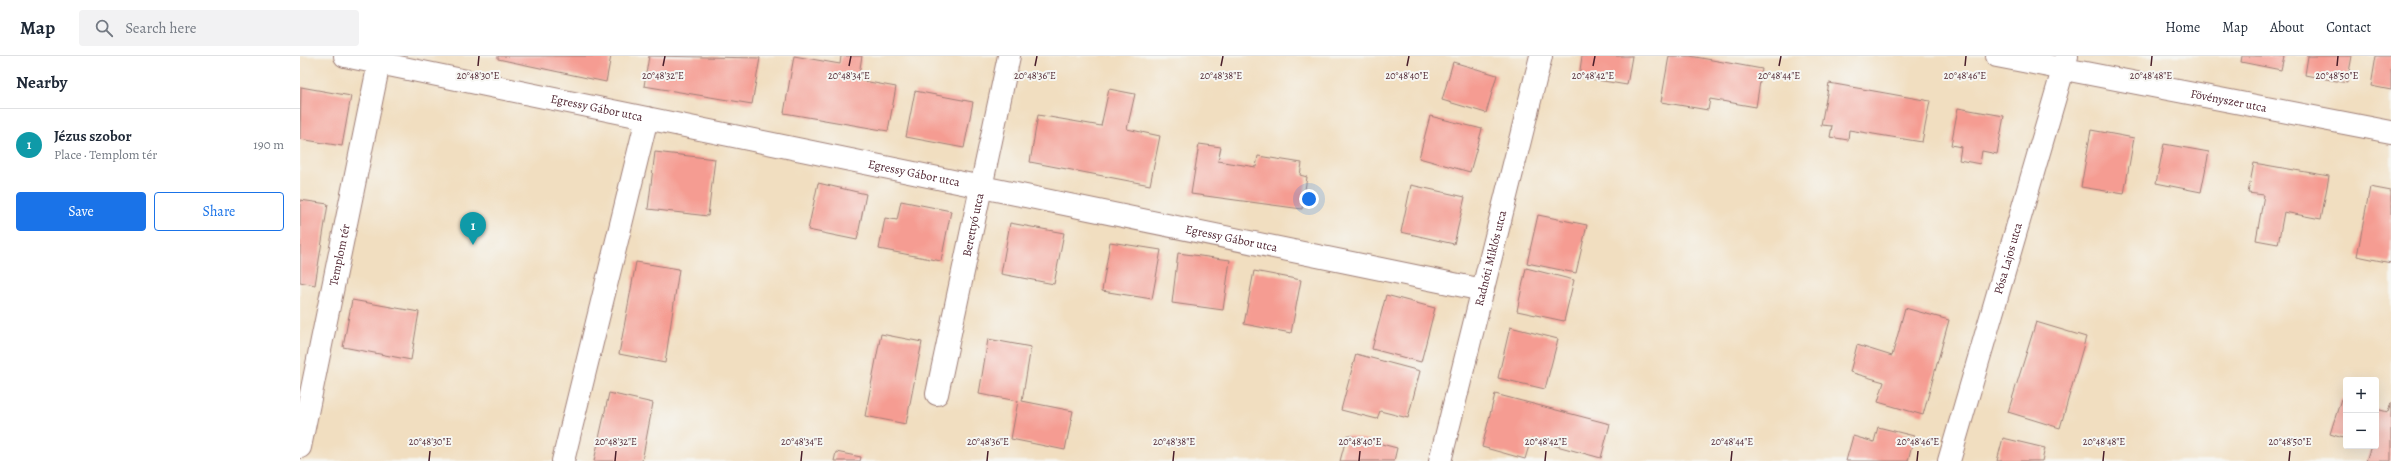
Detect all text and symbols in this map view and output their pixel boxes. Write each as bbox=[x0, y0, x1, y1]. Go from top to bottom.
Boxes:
search box bbox=[79, 10, 359, 46]
text: Map bbox=[20, 15, 55, 41]
icon: search bbox=[93, 17, 115, 39]
text: Search here bbox=[125, 18, 197, 38]
text: Home bbox=[2165, 18, 2200, 37]
text: Map bbox=[2222, 18, 2248, 37]
text: About bbox=[2270, 18, 2304, 37]
text: Contact bbox=[2326, 18, 2371, 37]
text: 20°48'30"E bbox=[457, 69, 499, 82]
text: 20°48'32"E bbox=[642, 69, 684, 82]
text: 20°48'34"E bbox=[828, 69, 870, 82]
text: 20°48'36"E bbox=[1014, 69, 1056, 82]
text: 20°48'38"E bbox=[1200, 69, 1242, 82]
text: 20°48'40"E bbox=[1386, 69, 1429, 82]
text: 20°48'42"E bbox=[1572, 69, 1614, 82]
text: 20°48'44"E bbox=[1758, 69, 1800, 82]
text: 20°48'46"E bbox=[1944, 69, 1986, 82]
text: 20°48'48"E bbox=[2130, 69, 2172, 82]
text: 20°48'50"E bbox=[2316, 69, 2358, 82]
text: Nearby bbox=[16, 71, 67, 94]
street label: Fövényszer utca bbox=[2189, 86, 2269, 116]
street label: Egressy Gábor utca bbox=[549, 91, 645, 125]
text: Jézus szobor bbox=[54, 126, 132, 146]
text: 1 bbox=[27, 136, 31, 153]
text: 190 m bbox=[253, 136, 284, 153]
text: Place · Templom tér bbox=[54, 146, 157, 163]
street label: Egressy Gábor utca bbox=[867, 156, 962, 190]
your location bbox=[1299, 189, 1319, 209]
street label: Berettyó utca bbox=[958, 191, 988, 258]
button: Save bbox=[16, 192, 146, 231]
button: Share bbox=[154, 192, 284, 231]
street label: Radnóti Miklós utca bbox=[1471, 208, 1510, 308]
pin: 1 bbox=[460, 212, 486, 245]
street label: Pósa Lajos utca bbox=[1990, 220, 2026, 296]
street label: Egressy Gábor utca bbox=[1184, 221, 1279, 256]
street label: Templom tér bbox=[325, 222, 354, 287]
map controls bbox=[2343, 377, 2379, 449]
button: + bbox=[2343, 377, 2379, 413]
button: − bbox=[2343, 413, 2379, 449]
text: 20°48'30"E bbox=[409, 435, 451, 448]
text: 20°48'32"E bbox=[595, 435, 637, 448]
text: 20°48'34"E bbox=[781, 435, 823, 448]
text: 20°48'36"E bbox=[967, 435, 1009, 448]
text: 20°48'38"E bbox=[1153, 435, 1195, 448]
text: 20°48'40"E bbox=[1339, 435, 1382, 448]
text: 20°48'42"E bbox=[1525, 435, 1567, 448]
text: 20°48'44"E bbox=[1711, 435, 1753, 448]
text: 20°48'46"E bbox=[1897, 435, 1939, 448]
text: 20°48'48"E bbox=[2083, 435, 2125, 448]
text: 20°48'50"E bbox=[2269, 435, 2311, 448]

